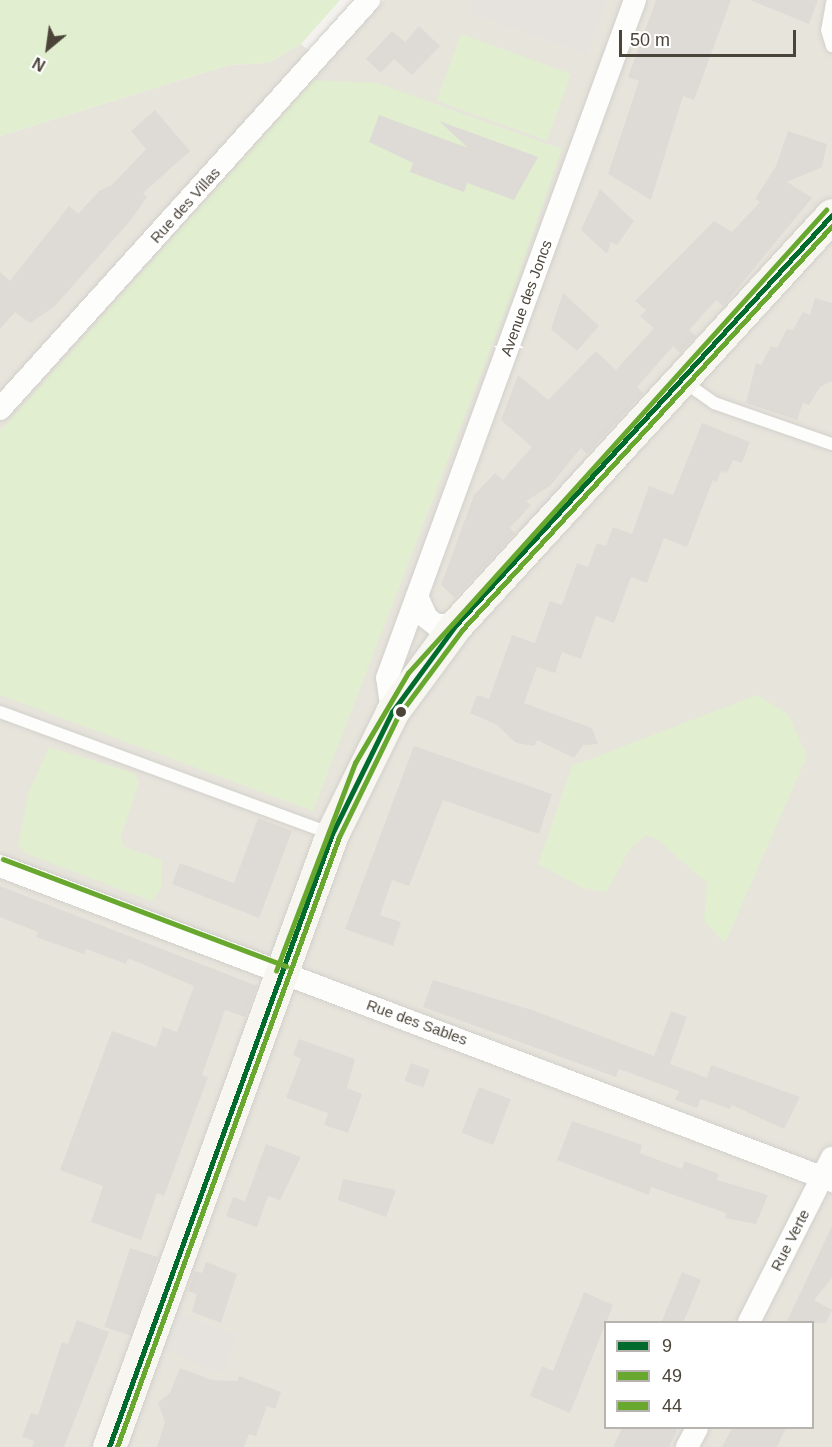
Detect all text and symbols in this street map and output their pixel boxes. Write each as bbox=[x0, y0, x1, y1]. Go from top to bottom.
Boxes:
north arrow bbox=[18, 18, 78, 78]
scale bar bbox=[622, 18, 799, 56]
text: 50 m bbox=[630, 30, 670, 50]
text: N bbox=[30, 54, 48, 74]
street label: Rue des Villas bbox=[146, 163, 224, 247]
street label: Avenue des Joncs bbox=[497, 237, 555, 359]
unlabelled marker bbox=[395, 706, 407, 718]
street label: Rue des Sables bbox=[364, 995, 470, 1049]
street label: Rue Verte bbox=[767, 1206, 813, 1274]
legend bbox=[604, 1321, 814, 1429]
text: 9 bbox=[662, 1336, 672, 1356]
text: 49 bbox=[662, 1366, 682, 1386]
text: 44 bbox=[662, 1396, 682, 1416]

